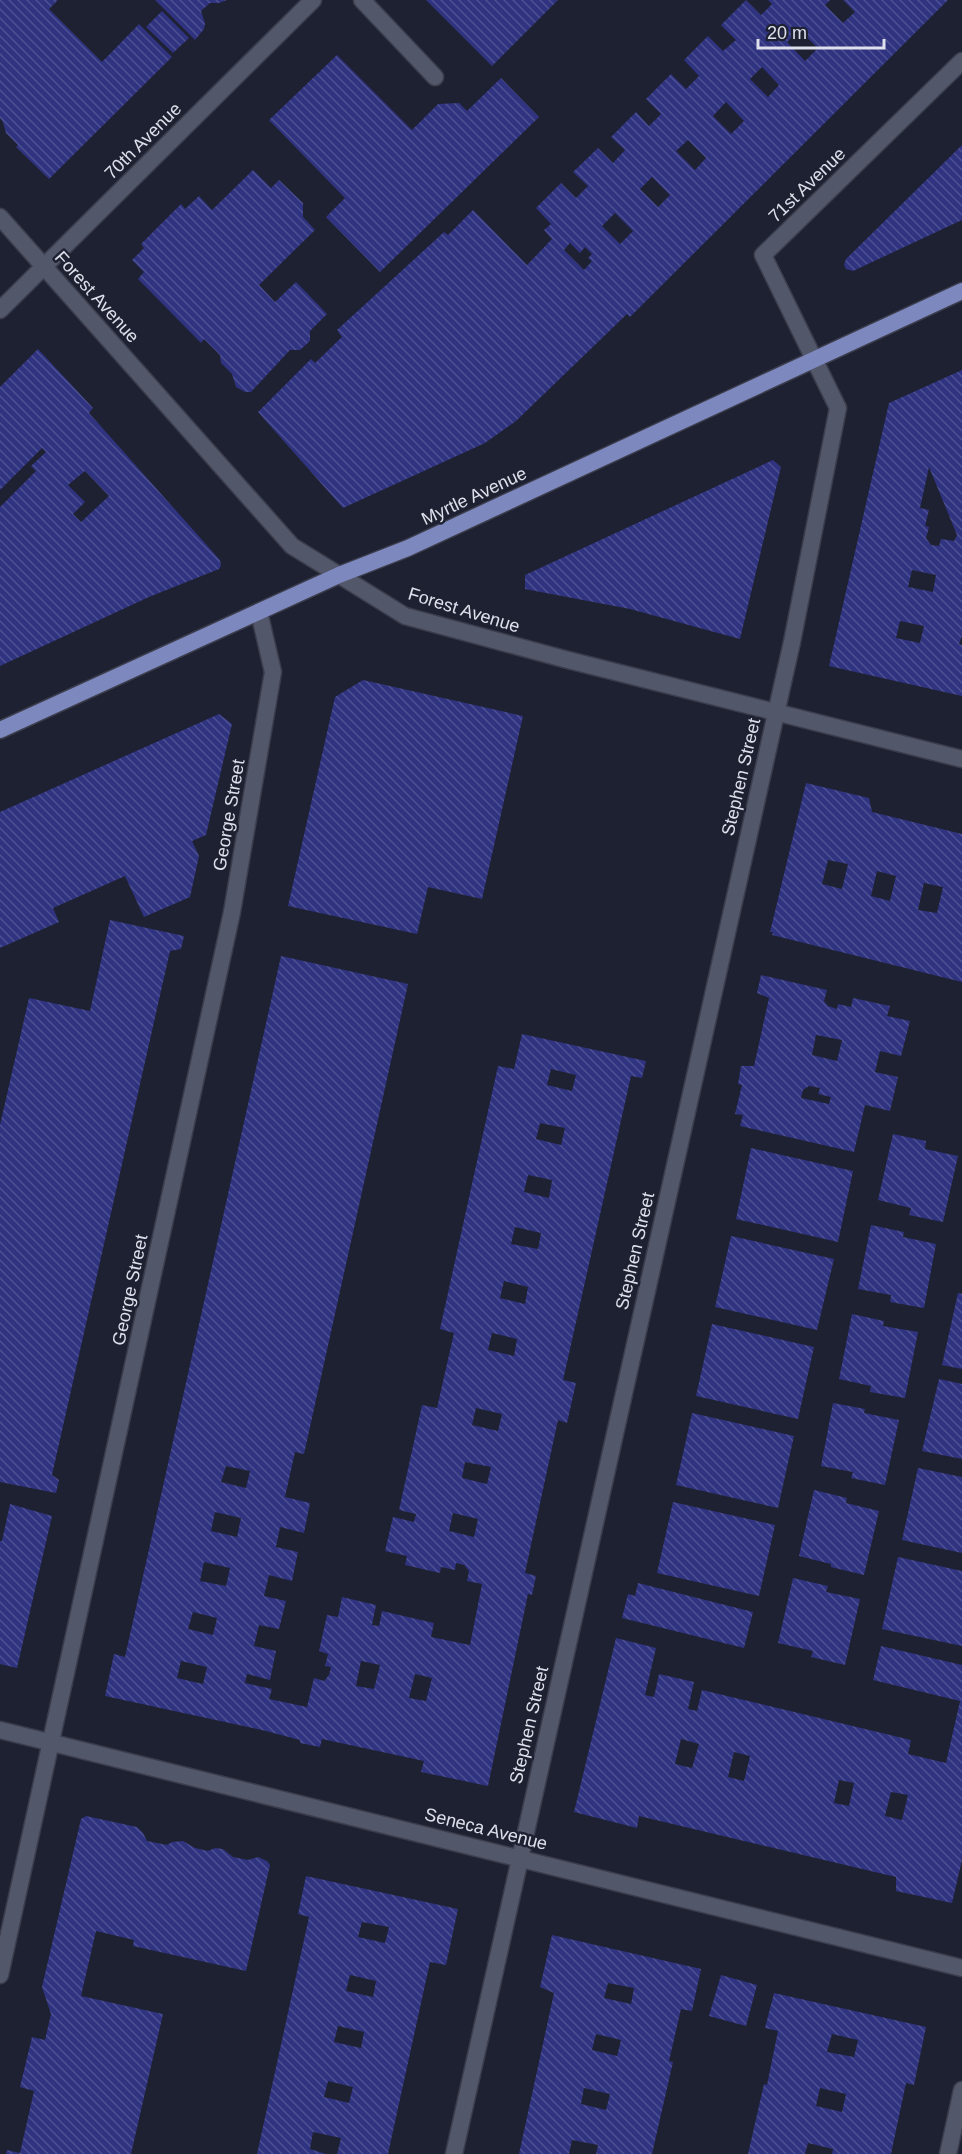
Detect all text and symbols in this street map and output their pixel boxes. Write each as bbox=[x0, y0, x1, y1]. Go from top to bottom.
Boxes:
scale bar bbox=[758, 12, 884, 50]
text: 20 m bbox=[767, 23, 807, 43]
street label: 70th Avenue bbox=[101, 99, 185, 183]
street label: 71st Avenue bbox=[765, 144, 849, 226]
street label: Forest Avenue bbox=[51, 247, 143, 347]
street label: Myrtle Avenue bbox=[418, 463, 530, 529]
street label: Forest Avenue bbox=[406, 584, 522, 636]
street label: Stephen Street bbox=[718, 716, 764, 838]
street label: George Street bbox=[209, 758, 249, 872]
street label: Stephen Street bbox=[612, 1190, 658, 1312]
street label: George Street bbox=[108, 1233, 152, 1347]
street label: Stephen Street bbox=[506, 1664, 552, 1786]
street label: Seneca Avenue bbox=[423, 1804, 549, 1854]

